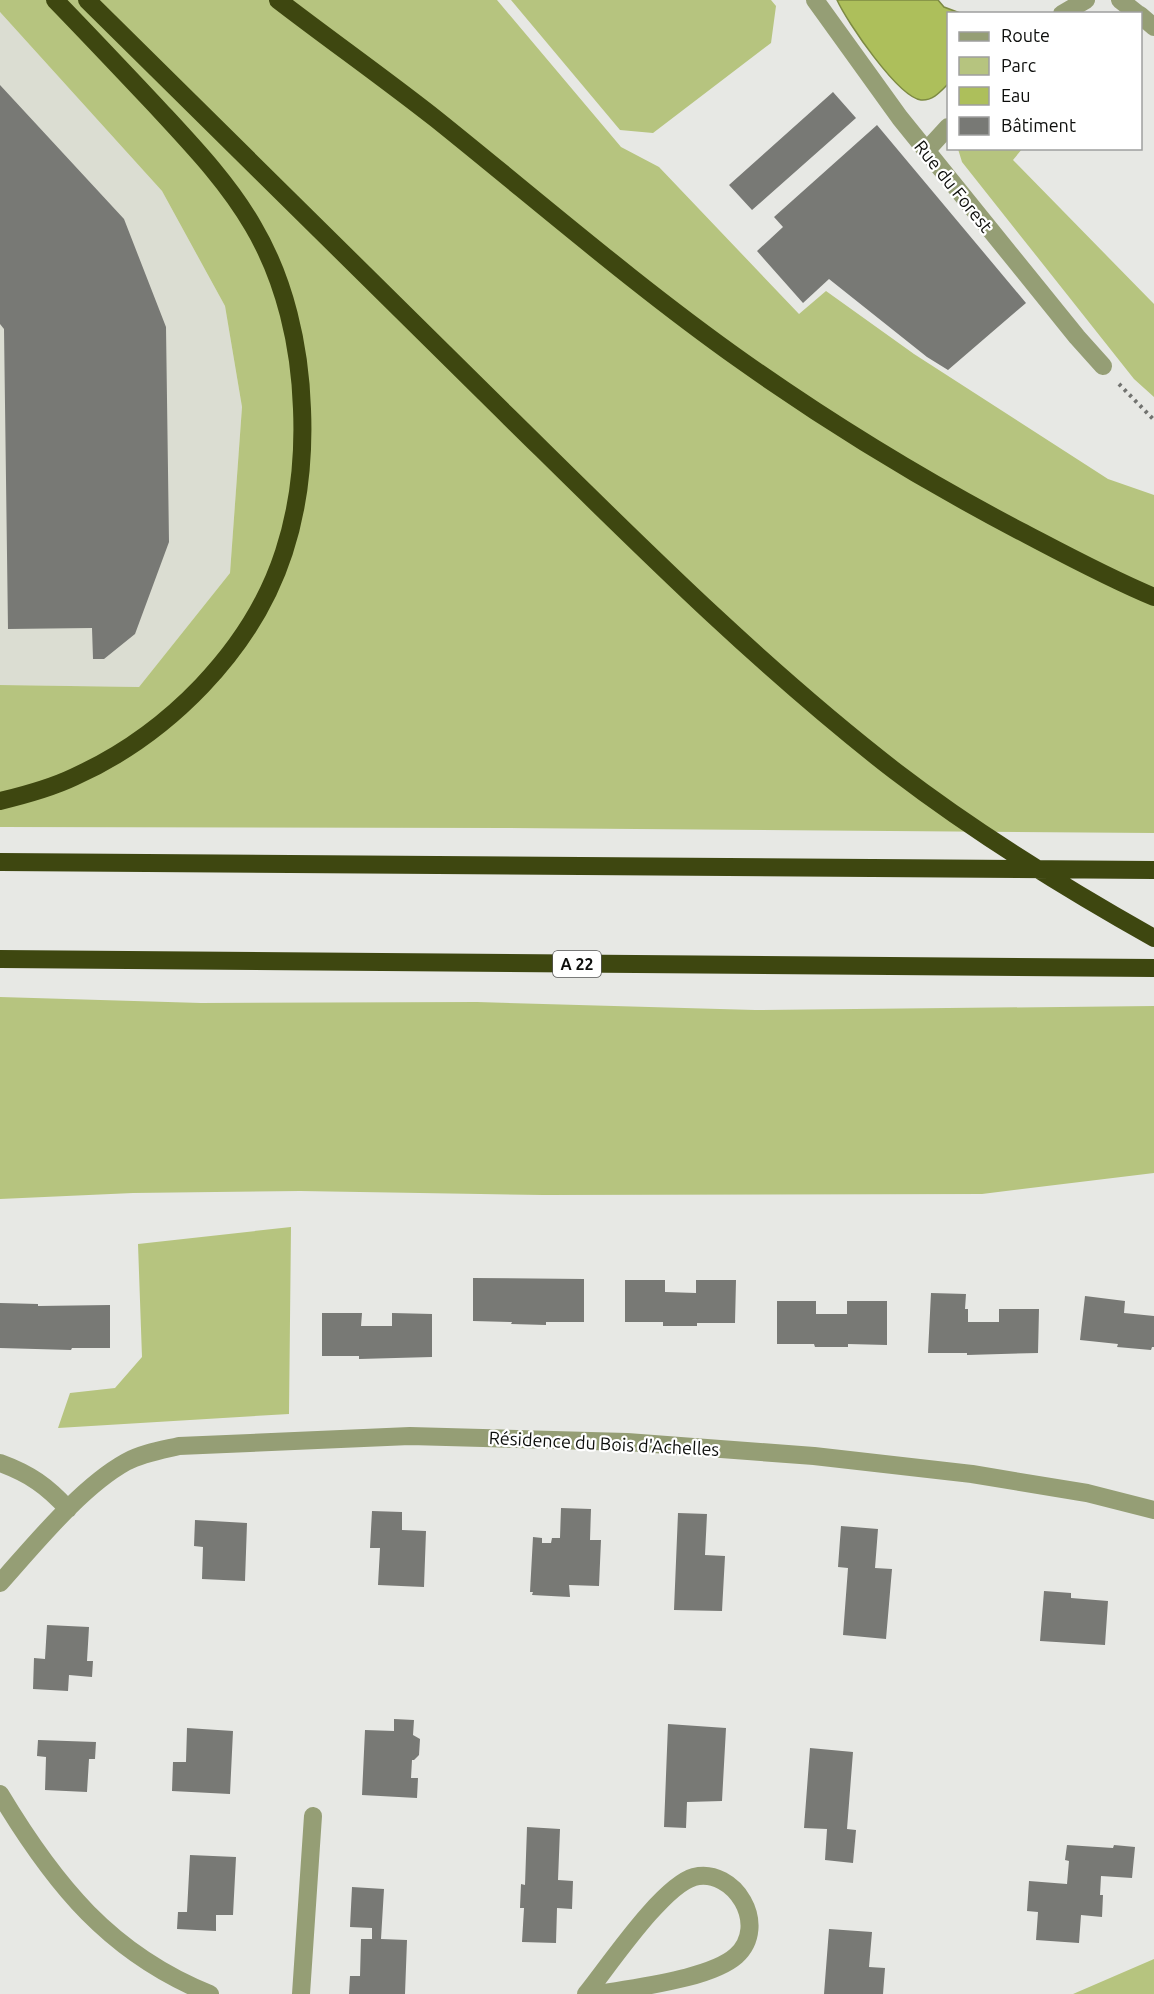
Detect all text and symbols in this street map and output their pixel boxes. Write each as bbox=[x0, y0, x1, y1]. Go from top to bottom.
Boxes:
legend bbox=[947, 12, 1142, 150]
text: Route bbox=[1001, 25, 1050, 45]
text: Parc bbox=[1001, 55, 1036, 75]
text: Eau bbox=[1001, 85, 1031, 105]
text: Bâtiment bbox=[1001, 115, 1076, 135]
street label: Rue du Forest bbox=[911, 136, 997, 236]
road number: A 22 bbox=[553, 951, 601, 977]
street label: Résidence du Bois d'Achelles bbox=[488, 1427, 720, 1459]

